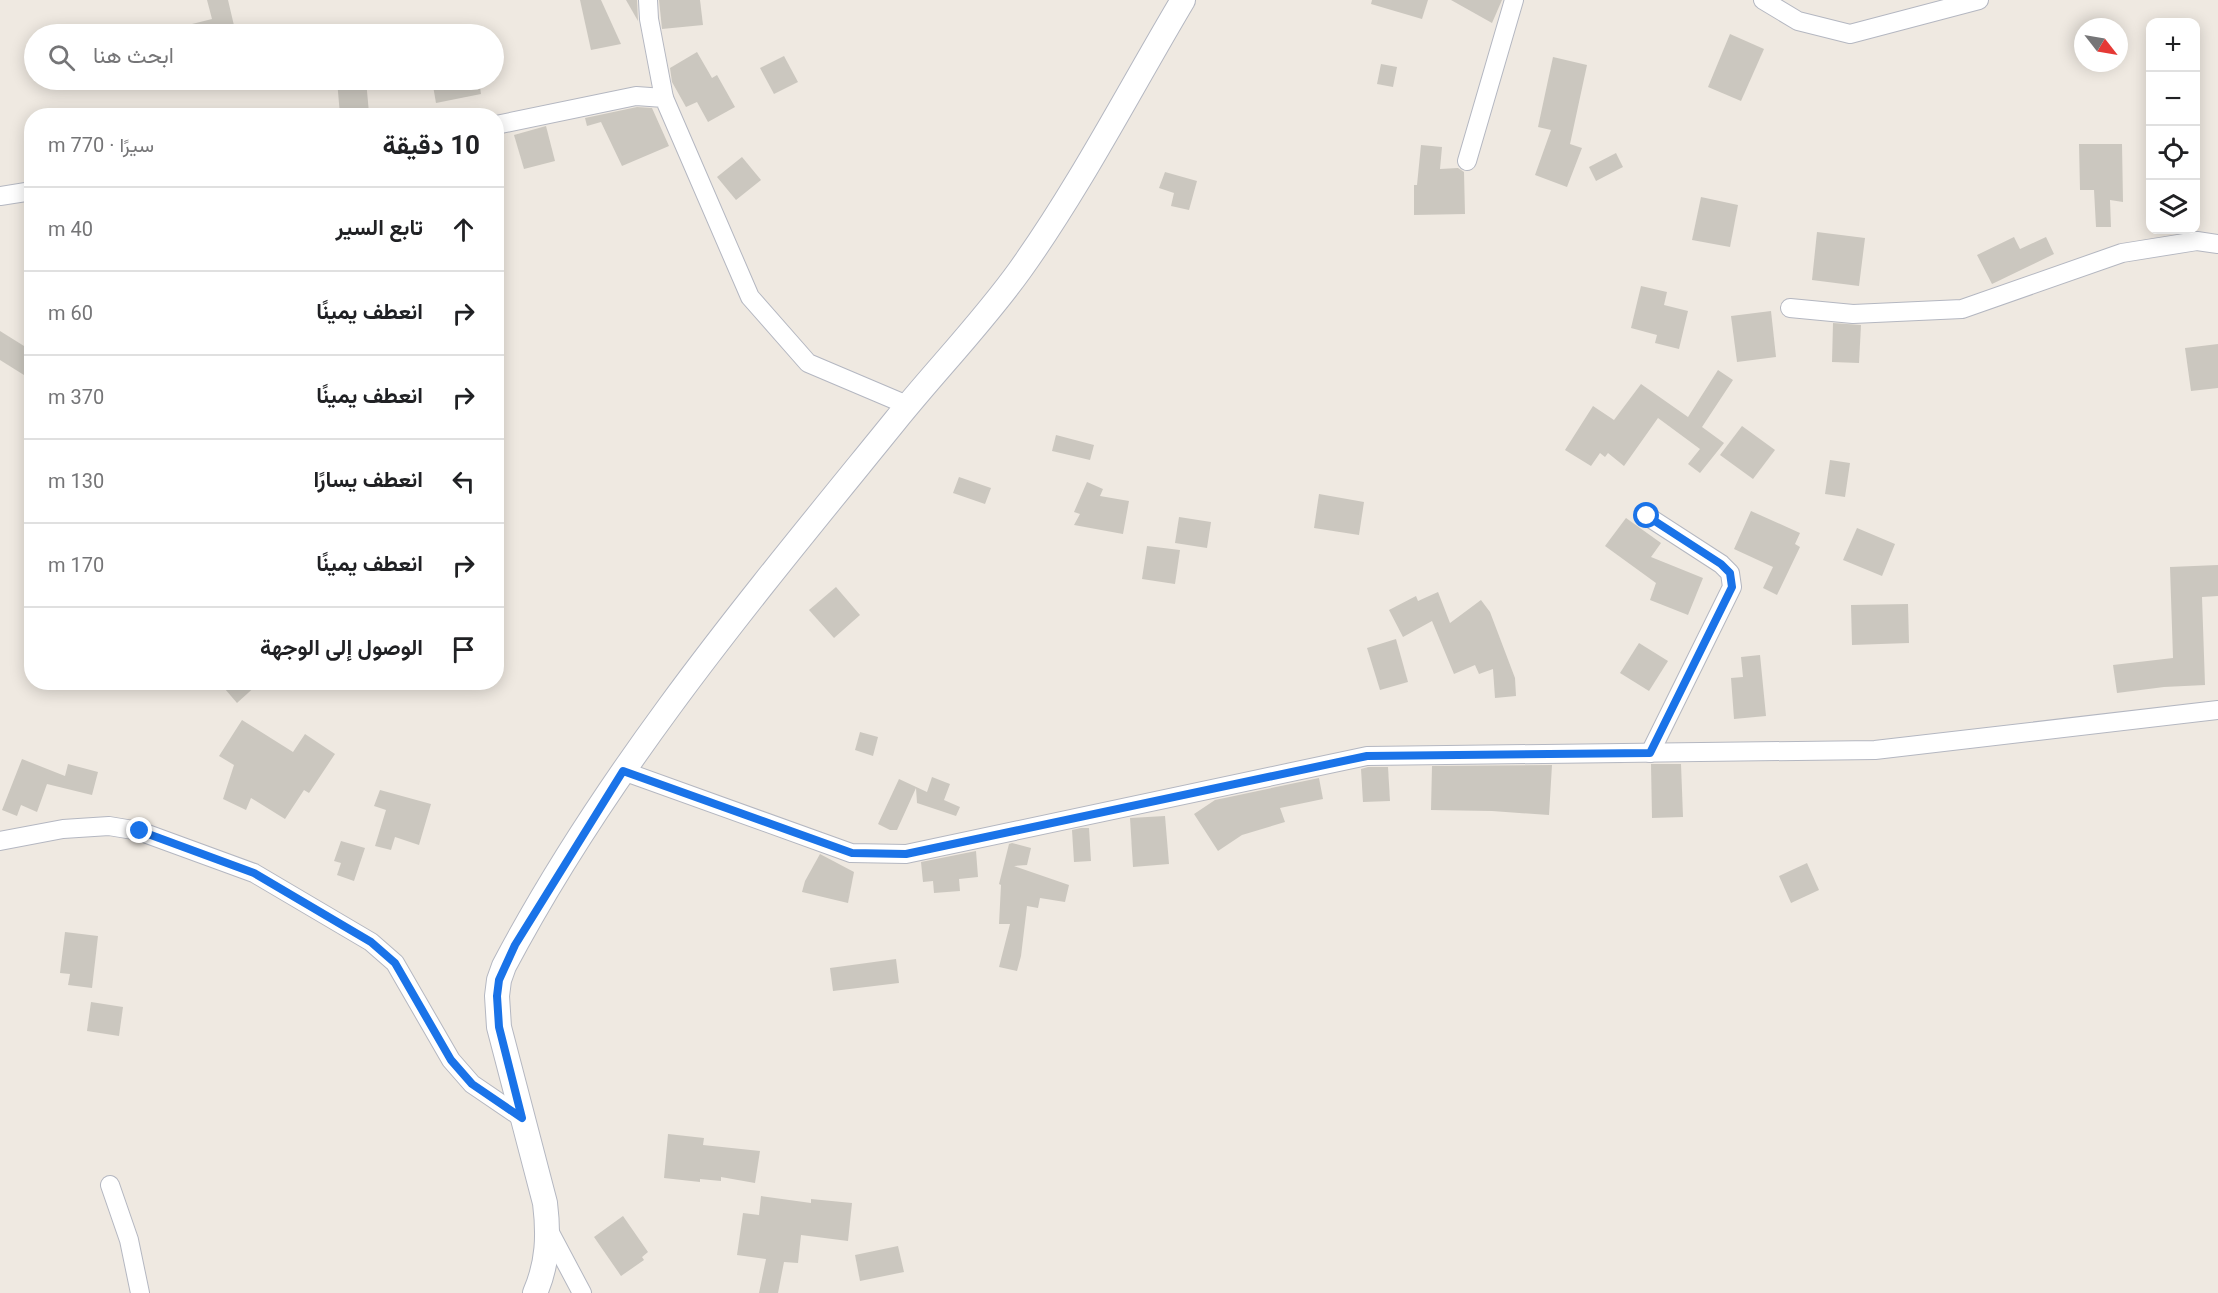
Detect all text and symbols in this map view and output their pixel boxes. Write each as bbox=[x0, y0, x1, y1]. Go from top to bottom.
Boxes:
north arrow bbox=[2074, 18, 2128, 72]
map controls bbox=[2146, 18, 2200, 234]
button: + bbox=[2146, 18, 2200, 72]
search box bbox=[24, 24, 504, 90]
icon: search bbox=[45, 41, 78, 74]
text: ابحث هنا bbox=[93, 43, 174, 68]
button: − bbox=[2146, 72, 2200, 126]
button: locate bbox=[2146, 126, 2200, 180]
text: 10 دقيقة bbox=[382, 130, 480, 160]
text: سيرًا · 770 m bbox=[48, 133, 154, 157]
button: layers bbox=[2146, 180, 2200, 234]
icon: ahead bbox=[447, 213, 480, 246]
text: تابع السير bbox=[335, 215, 423, 240]
text: 40 m bbox=[48, 217, 93, 241]
icon: right bbox=[447, 297, 480, 330]
text: انعطف يمينًا bbox=[316, 299, 423, 324]
text: 60 m bbox=[48, 301, 93, 325]
icon: right bbox=[447, 381, 480, 414]
text: انعطف يمينًا bbox=[316, 383, 423, 408]
text: 370 m bbox=[48, 385, 104, 409]
icon: left bbox=[447, 465, 480, 498]
text: انعطف يسارًا bbox=[313, 467, 423, 492]
text: 130 m bbox=[48, 469, 104, 493]
route start bbox=[1633, 502, 1659, 528]
icon: right bbox=[447, 549, 480, 582]
text: انعطف يمينًا bbox=[316, 551, 423, 576]
text: 170 m bbox=[48, 553, 104, 577]
icon: arrive bbox=[447, 633, 480, 666]
text: الوصول إلى الوجهة bbox=[260, 635, 423, 660]
route end bbox=[126, 817, 152, 843]

